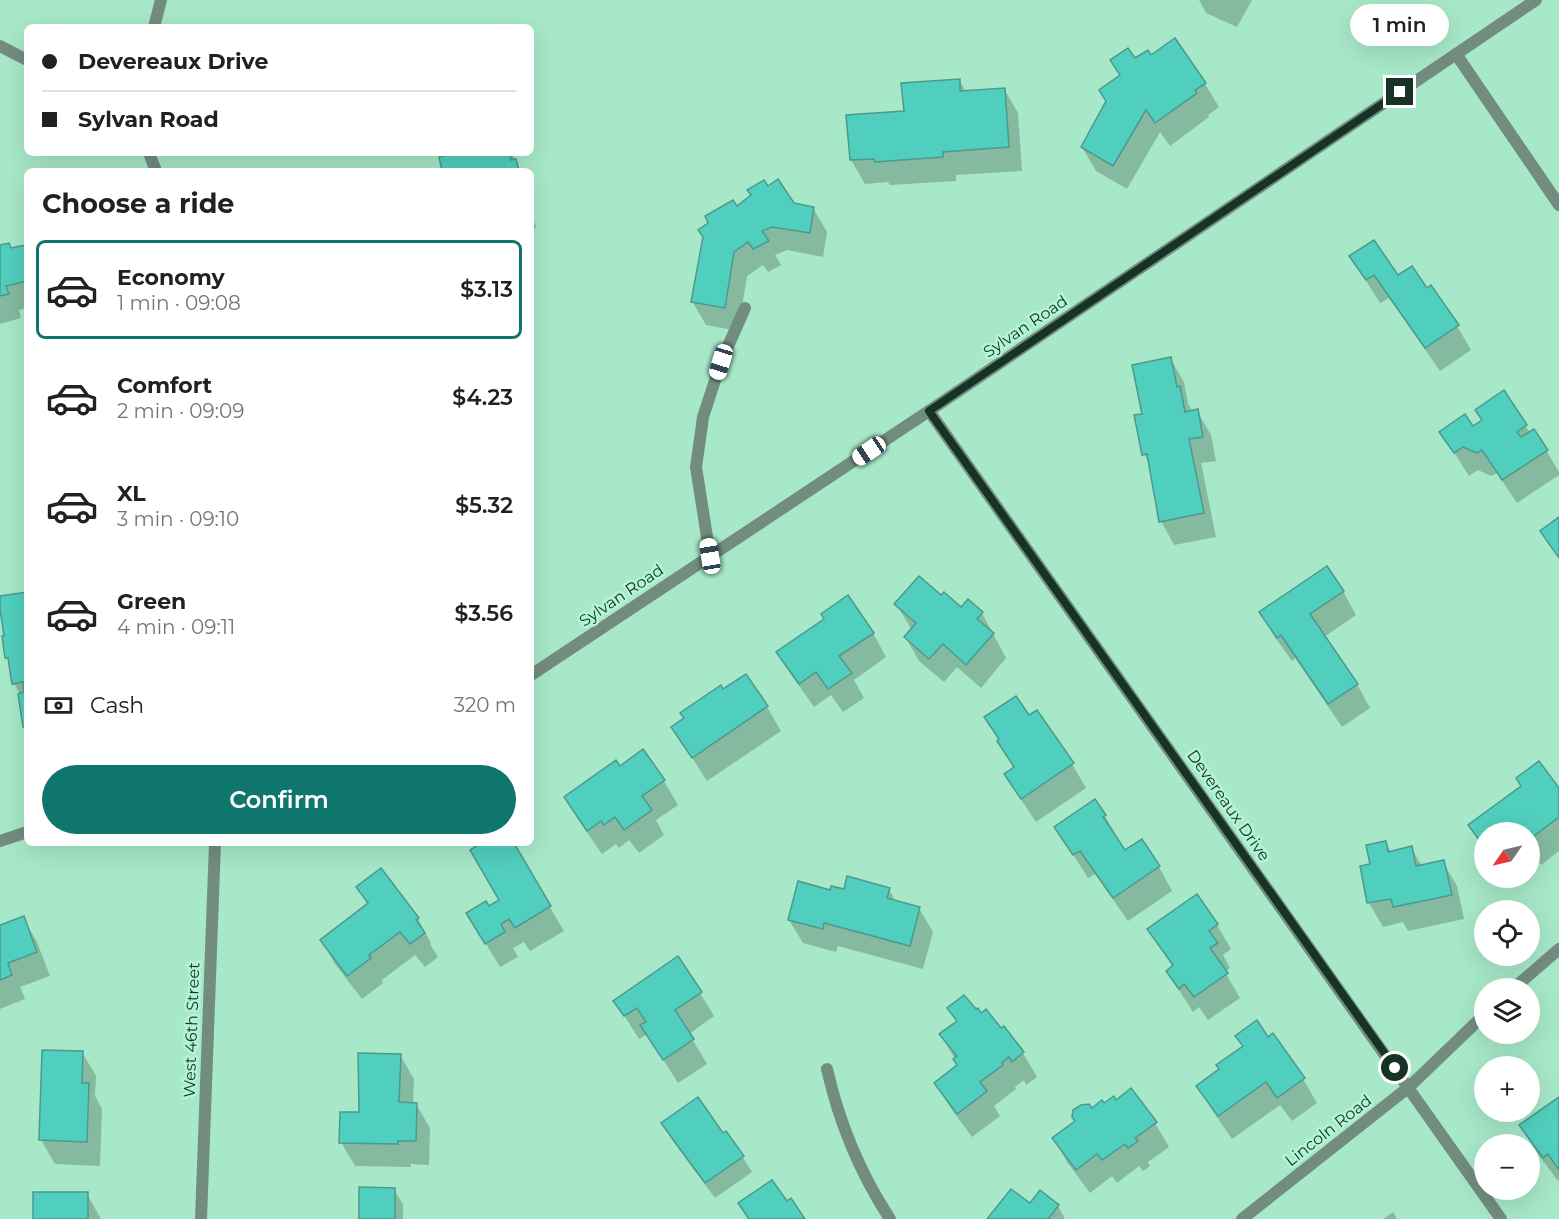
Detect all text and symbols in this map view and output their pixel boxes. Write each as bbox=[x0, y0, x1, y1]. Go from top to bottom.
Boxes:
callout: 1 min bbox=[1350, 5, 1450, 47]
text: 1 min bbox=[1373, 13, 1426, 37]
text: Devereaux Drive bbox=[78, 48, 268, 75]
route end bbox=[1386, 78, 1413, 105]
text: Sylvan Road bbox=[78, 106, 219, 133]
text: Choose a ride bbox=[42, 187, 234, 220]
icon: car bbox=[45, 263, 99, 317]
text: Economy bbox=[117, 264, 225, 291]
text: $3.13 bbox=[460, 276, 513, 303]
text: 1 min · 09:08 bbox=[117, 291, 241, 315]
street label: Sylvan Road bbox=[980, 291, 1071, 362]
car bbox=[707, 342, 735, 382]
icon: car bbox=[45, 371, 99, 425]
text: Comfort bbox=[117, 372, 212, 399]
text: $4.23 bbox=[452, 384, 513, 411]
text: 2 min · 09:09 bbox=[117, 399, 244, 423]
car bbox=[849, 433, 889, 469]
icon: car bbox=[45, 479, 99, 533]
text: XL bbox=[117, 480, 146, 507]
text: $5.32 bbox=[455, 492, 513, 519]
text: 3 min · 09:10 bbox=[117, 507, 239, 531]
car bbox=[698, 537, 722, 575]
street label: Sylvan Road bbox=[576, 560, 667, 631]
icon: car bbox=[45, 587, 99, 641]
text: Green bbox=[117, 588, 186, 615]
text: $3.56 bbox=[454, 600, 513, 627]
text: 4 min · 09:11 bbox=[117, 615, 235, 639]
icon: cash bbox=[42, 689, 75, 722]
text: Cash bbox=[90, 692, 144, 719]
text: 320 m bbox=[454, 693, 516, 717]
street label: Devereaux Drive bbox=[1183, 746, 1274, 865]
button: Confirm bbox=[42, 765, 516, 834]
north arrow bbox=[1474, 822, 1540, 888]
map controls bbox=[1474, 822, 1540, 1200]
button: locate bbox=[1474, 900, 1540, 966]
street label: West 46th Street bbox=[180, 962, 203, 1098]
button: layers bbox=[1474, 978, 1540, 1044]
route start bbox=[1381, 1054, 1408, 1081]
button: + bbox=[1474, 1056, 1540, 1122]
street label: Lincoln Road bbox=[1281, 1091, 1375, 1170]
button: − bbox=[1474, 1134, 1540, 1200]

